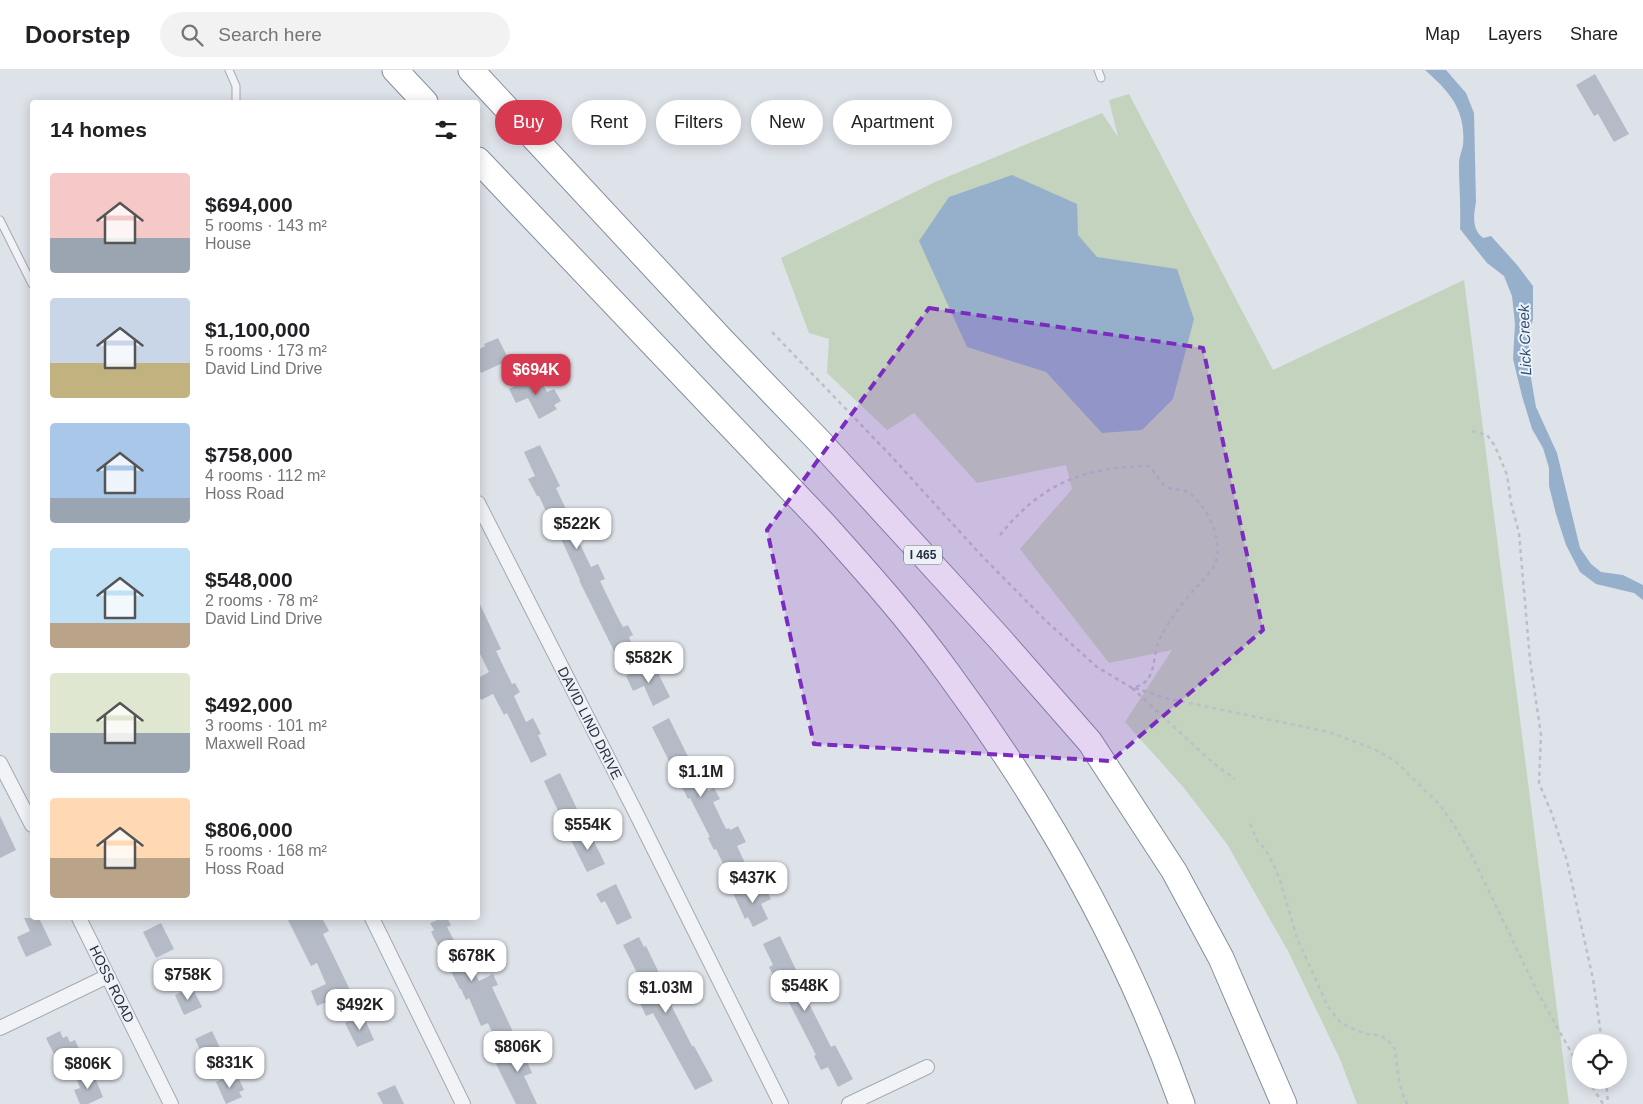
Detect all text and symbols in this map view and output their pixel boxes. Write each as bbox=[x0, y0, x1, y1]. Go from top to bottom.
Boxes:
search box bbox=[160, 12, 510, 57]
text: Doorstep bbox=[25, 21, 130, 48]
icon: search bbox=[178, 21, 206, 49]
text: Search here bbox=[218, 24, 322, 45]
text: Map bbox=[1425, 24, 1460, 44]
text: Layers bbox=[1488, 24, 1542, 44]
text: Share bbox=[1570, 24, 1618, 44]
chip: Buy bbox=[495, 100, 562, 145]
chip: Rent bbox=[572, 100, 646, 145]
chip: Filters bbox=[656, 100, 741, 145]
chip: New bbox=[751, 100, 823, 145]
chip: Apartment bbox=[833, 100, 952, 145]
icon: filters bbox=[432, 116, 460, 144]
text: 14 homes bbox=[50, 118, 147, 141]
icon: home bbox=[90, 193, 150, 253]
text: $694,000 bbox=[205, 193, 293, 216]
text: 5 rooms · 143 m² bbox=[205, 217, 327, 234]
text: House bbox=[205, 235, 251, 252]
water label: Lick Creek bbox=[1515, 303, 1534, 376]
icon: home bbox=[90, 318, 150, 378]
text: $1,100,000 bbox=[205, 318, 310, 341]
text: 5 rooms · 173 m² bbox=[205, 342, 327, 359]
pin: $694K bbox=[501, 354, 571, 396]
text: David Lind Drive bbox=[205, 360, 322, 377]
text: $694K bbox=[512, 361, 560, 378]
icon: home bbox=[90, 443, 150, 503]
text: $758,000 bbox=[205, 443, 293, 466]
text: 4 rooms · 112 m² bbox=[205, 467, 326, 484]
text: Hoss Road bbox=[205, 485, 284, 502]
pin: $522K bbox=[542, 508, 612, 550]
text: $522K bbox=[553, 515, 601, 532]
road number: I 465 bbox=[904, 546, 942, 564]
icon: home bbox=[90, 568, 150, 628]
text: $548,000 bbox=[205, 568, 293, 591]
text: 2 rooms · 78 m² bbox=[205, 592, 318, 609]
text: David Lind Drive bbox=[205, 610, 322, 627]
pin: $582K bbox=[614, 642, 684, 684]
text: $582K bbox=[625, 649, 673, 666]
street label: DAVID LIND DRIVE bbox=[555, 664, 625, 782]
icon: home bbox=[90, 693, 150, 753]
text: $492,000 bbox=[205, 693, 293, 716]
text: 3 rooms · 101 m² bbox=[205, 717, 327, 734]
text: Maxwell Road bbox=[205, 735, 305, 752]
pin: $1.1M bbox=[666, 756, 736, 798]
text: $1.1M bbox=[679, 763, 723, 780]
pin: $554K bbox=[553, 808, 623, 851]
text: $554K bbox=[564, 816, 612, 833]
icon: home bbox=[90, 818, 150, 878]
text: $806,000 bbox=[205, 818, 293, 841]
text: 5 rooms · 168 m² bbox=[205, 842, 327, 859]
text: Hoss Road bbox=[205, 860, 284, 877]
pin: $437K bbox=[718, 862, 788, 904]
text: $437K bbox=[729, 869, 777, 886]
pin: $678K bbox=[437, 940, 507, 982]
street label: HOSS ROAD bbox=[86, 943, 138, 1025]
text: $678K bbox=[448, 947, 496, 964]
pin: $758K bbox=[153, 958, 223, 1001]
text: $758K bbox=[164, 966, 212, 983]
pin: $548K bbox=[770, 970, 840, 1012]
pin: $1.03M bbox=[625, 972, 707, 1014]
text: $548K bbox=[781, 977, 829, 994]
text: $1.03M bbox=[639, 979, 693, 996]
pin: $492K bbox=[325, 988, 395, 1031]
text: $492K bbox=[336, 996, 384, 1013]
pin: $806K bbox=[483, 1030, 553, 1073]
map controls bbox=[1572, 1034, 1627, 1089]
button: locate bbox=[1572, 1034, 1627, 1089]
text: $806K bbox=[494, 1038, 542, 1055]
pin: $831K bbox=[195, 1046, 265, 1089]
pin: $806K bbox=[53, 1048, 123, 1090]
text: $831K bbox=[206, 1054, 254, 1071]
text: $806K bbox=[64, 1055, 112, 1072]

